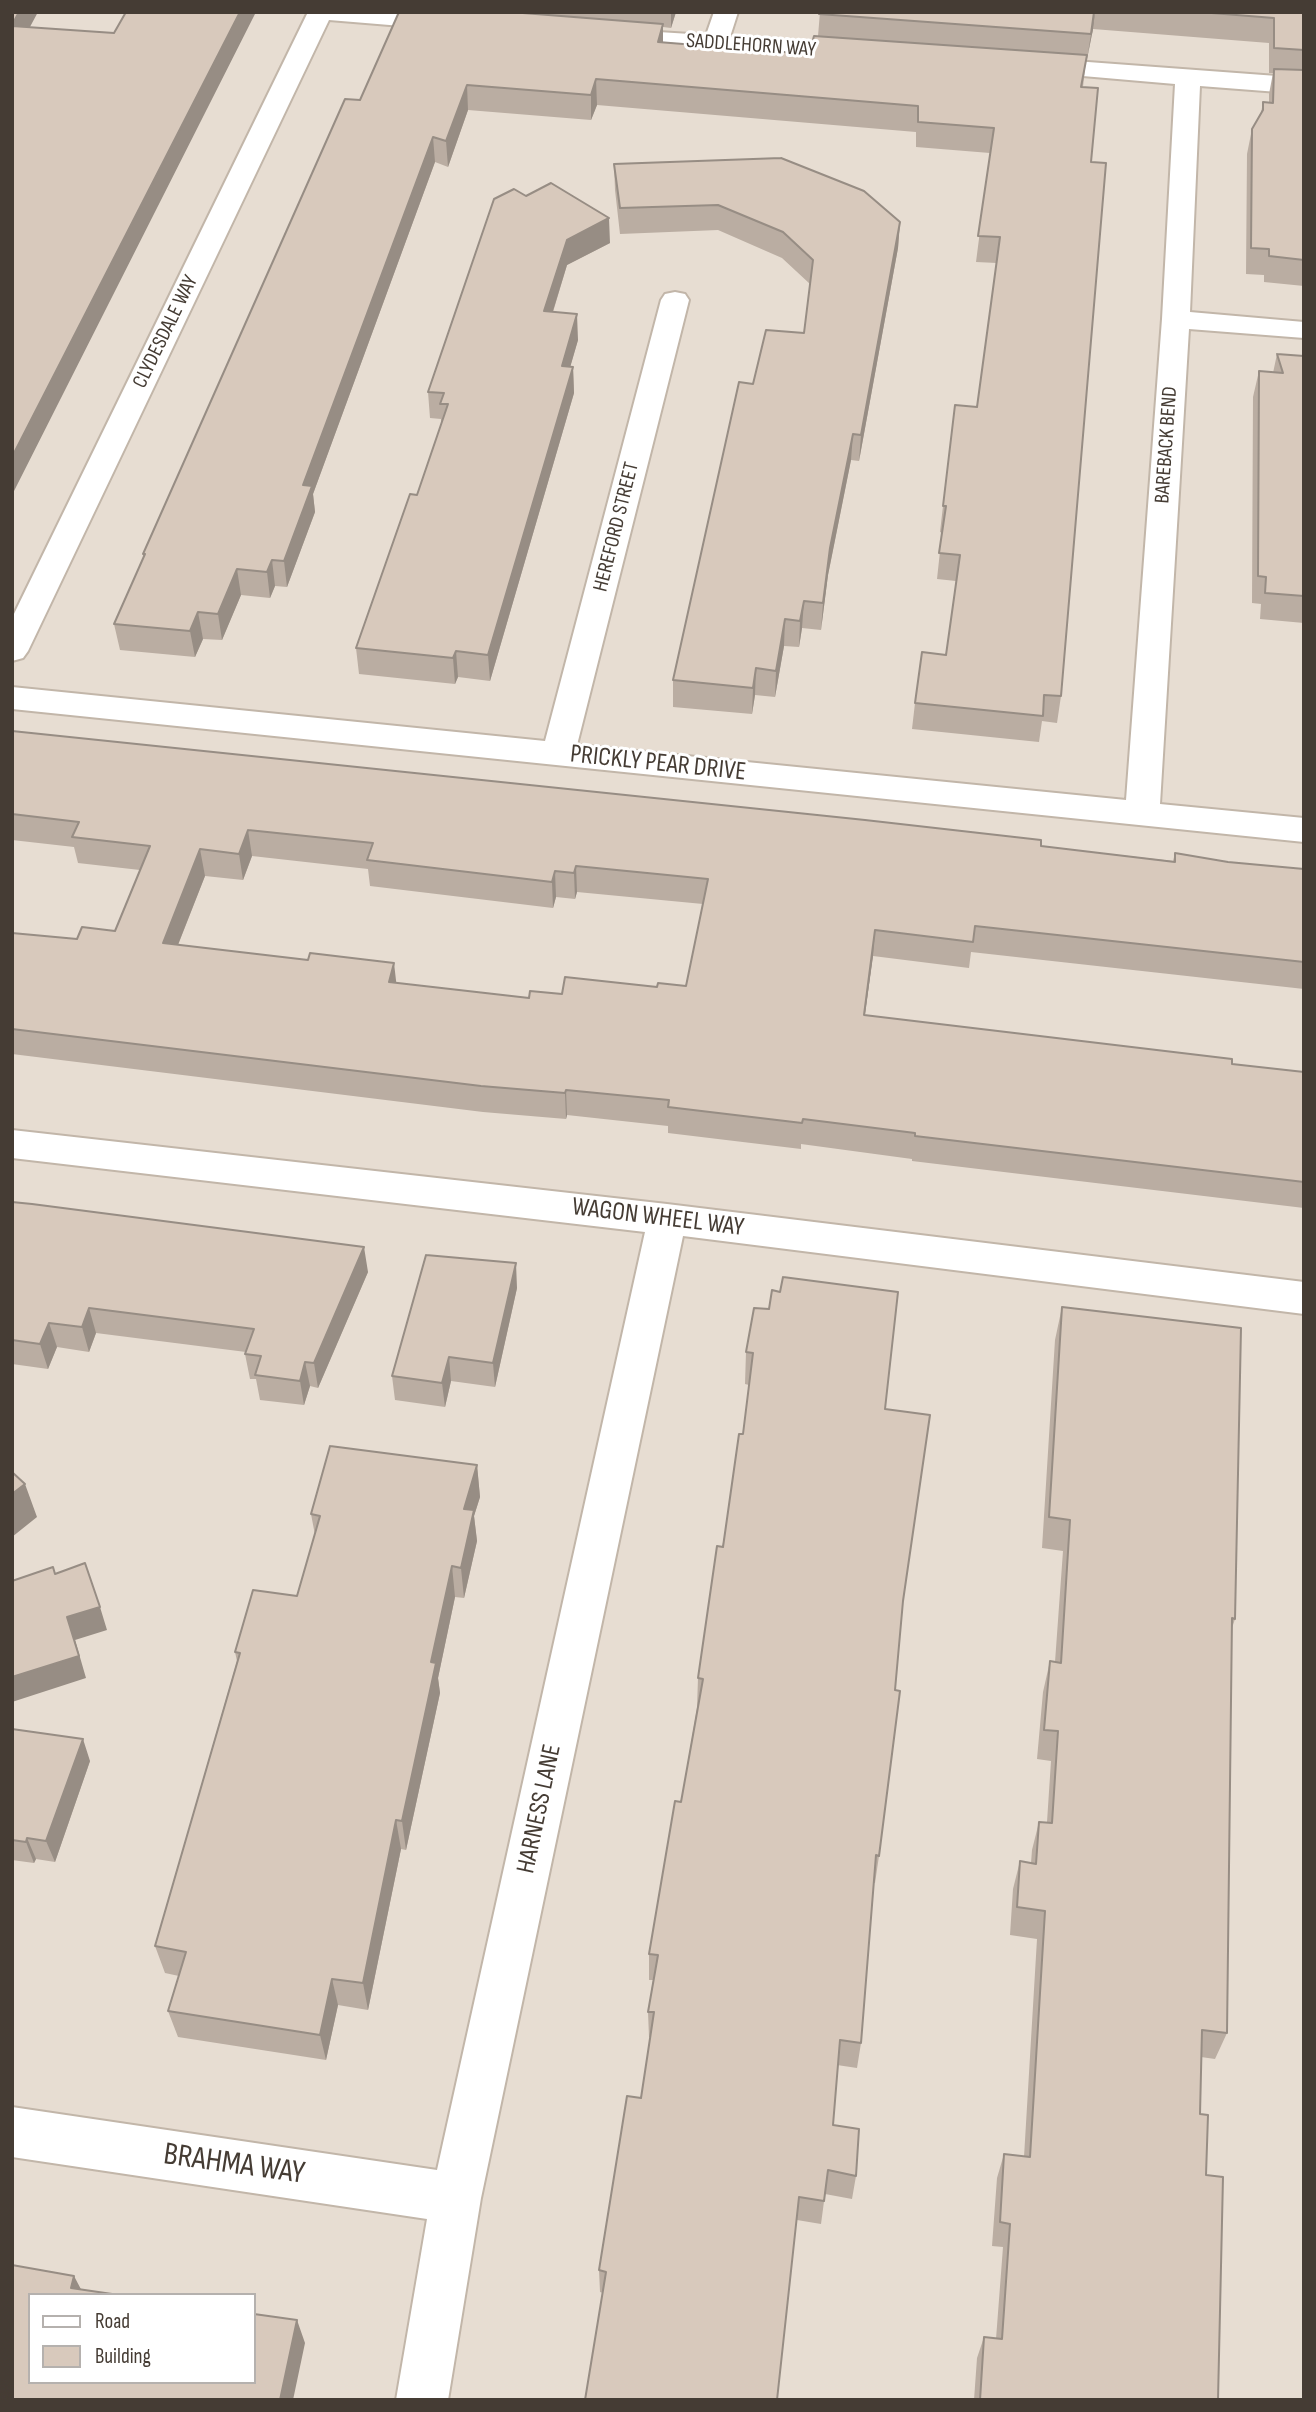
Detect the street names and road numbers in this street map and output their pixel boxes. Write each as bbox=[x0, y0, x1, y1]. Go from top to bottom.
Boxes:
street label: SADDLEHORN WAY bbox=[685, 29, 817, 63]
street label: CLYDESDALE WAY bbox=[128, 272, 204, 392]
street label: BAREBACK BEND bbox=[1150, 386, 1184, 504]
street label: HEREFORD STREET bbox=[589, 460, 645, 594]
street label: PRICKLY PEAR DRIVE bbox=[569, 739, 747, 789]
street label: WAGON WHEEL WAY bbox=[570, 1192, 746, 1244]
street label: HARNESS LANE bbox=[511, 1742, 569, 1876]
street label: BRAHMA WAY bbox=[161, 2136, 307, 2194]

